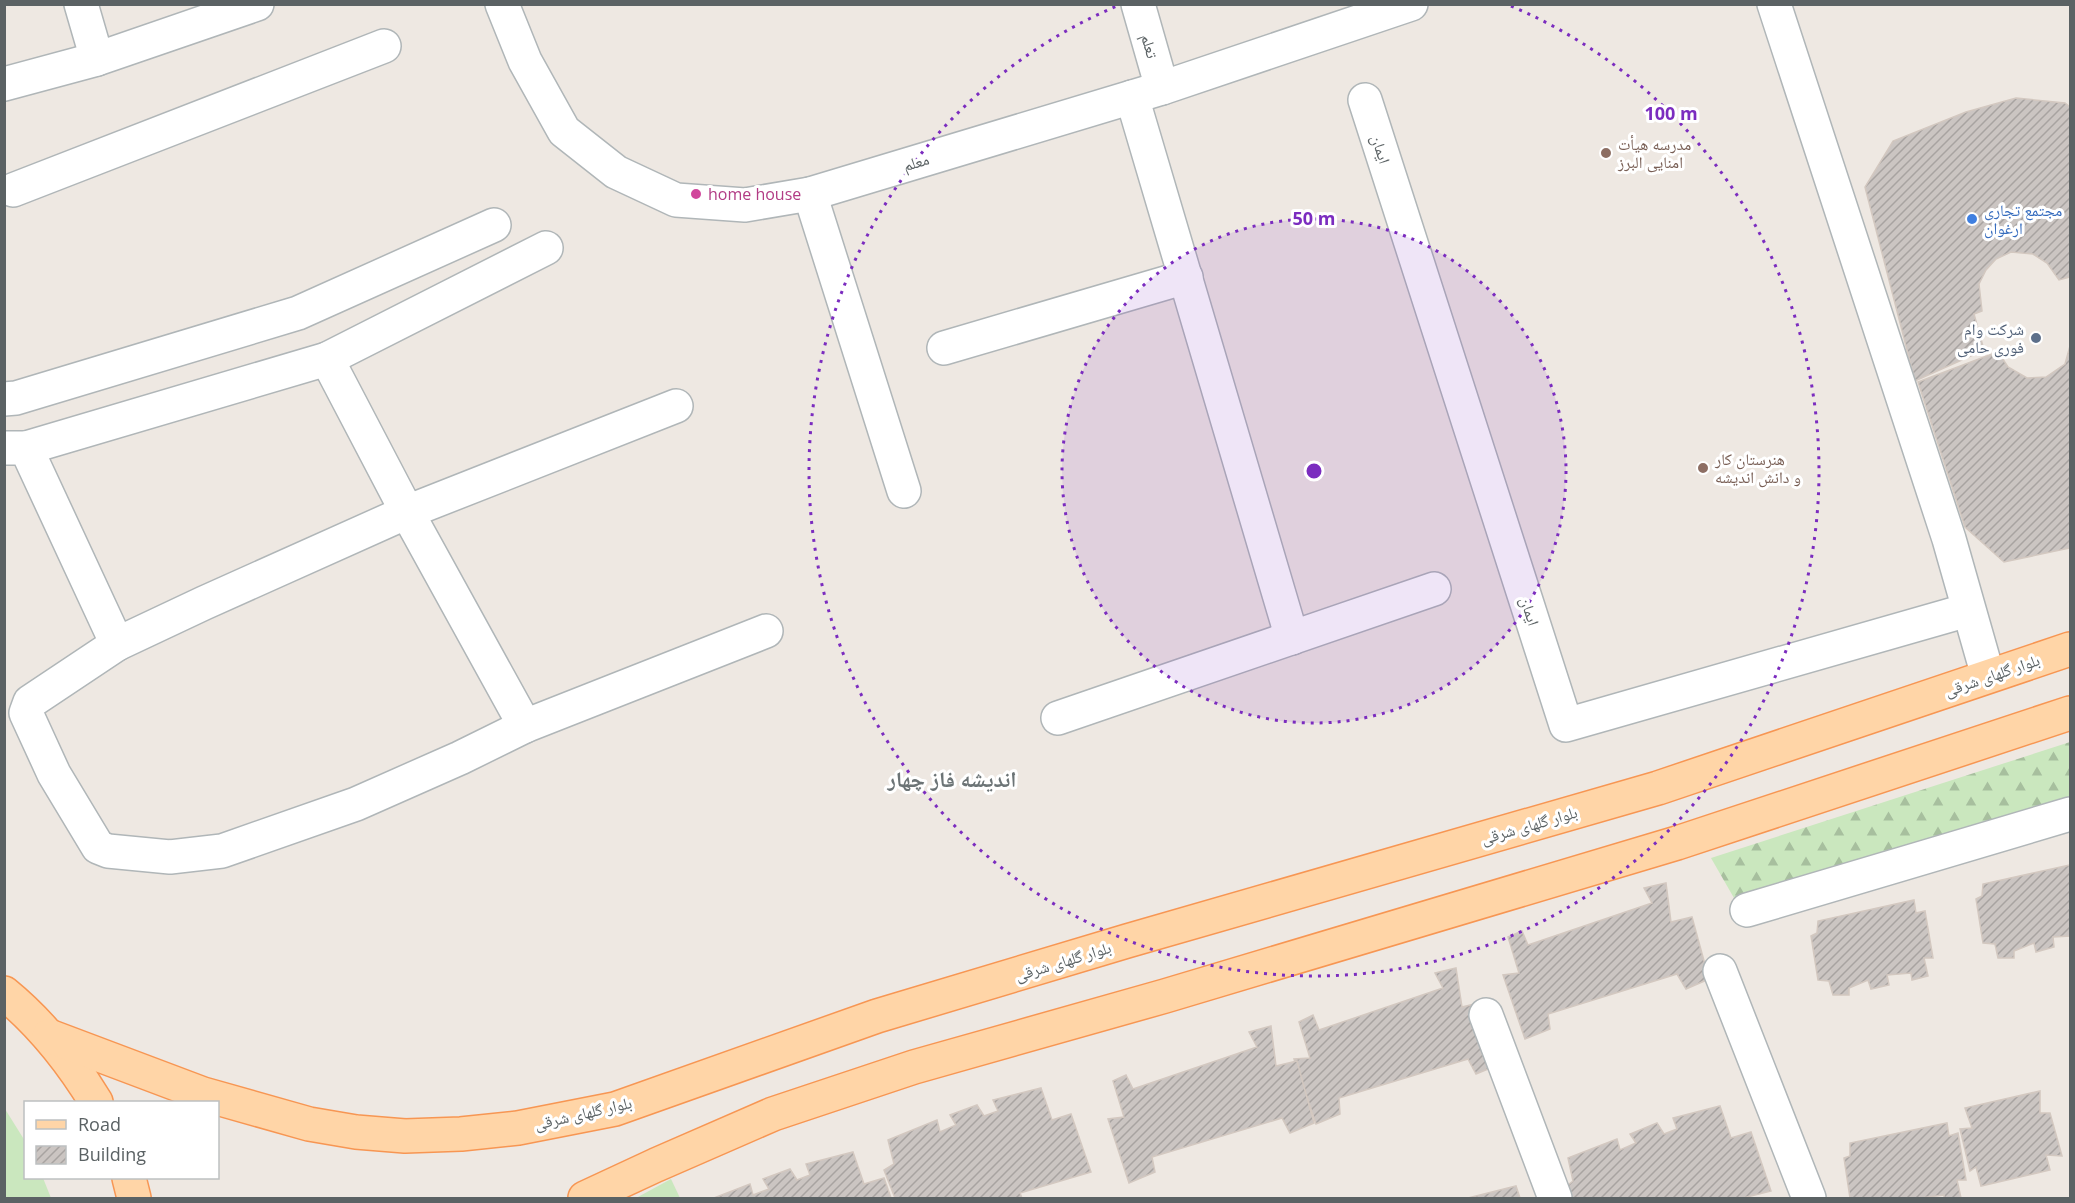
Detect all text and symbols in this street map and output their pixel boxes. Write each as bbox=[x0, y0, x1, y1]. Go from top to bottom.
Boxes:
street label: تعلم bbox=[1136, 31, 1164, 61]
text: 100 m bbox=[1644, 101, 1698, 125]
street label: ایمان bbox=[1366, 132, 1396, 166]
place label: مدرسه هیأت امنایی البرز bbox=[1617, 133, 1691, 173]
marker: مدرسه هیأت امنایی البرز bbox=[1599, 146, 1613, 160]
street label: معلم bbox=[900, 148, 932, 176]
place label: home house bbox=[708, 183, 801, 205]
marker: home house bbox=[689, 187, 703, 201]
place label: مجتمع تجاری ارغوان bbox=[1984, 199, 2062, 239]
text: 50 m bbox=[1293, 206, 1335, 230]
marker: مجتمع تجاری ارغوان bbox=[1965, 212, 1979, 226]
place label: شرکت وام فوری حامی bbox=[1957, 318, 2024, 358]
marker: شرکت وام فوری حامی bbox=[2029, 331, 2043, 345]
place label: هنرستان کار و دانش اندیشه bbox=[1714, 448, 1801, 488]
centre of rings bbox=[1304, 461, 1324, 481]
marker: هنرستان کار و دانش اندیشه bbox=[1696, 461, 1710, 475]
street label: ایمان bbox=[1515, 594, 1545, 628]
street label: بلوار گلهای شرقی bbox=[1941, 648, 2043, 702]
district label: اندیشه فاز چهار bbox=[886, 763, 1017, 793]
street label: بلوار گلهای شرقی bbox=[1478, 801, 1580, 849]
street label: بلوار گلهای شرقی bbox=[1012, 936, 1114, 986]
street label: بلوار گلهای شرقی bbox=[532, 1091, 634, 1135]
legend bbox=[24, 1101, 219, 1179]
text: Road bbox=[78, 1112, 121, 1136]
text: Building bbox=[78, 1142, 146, 1166]

